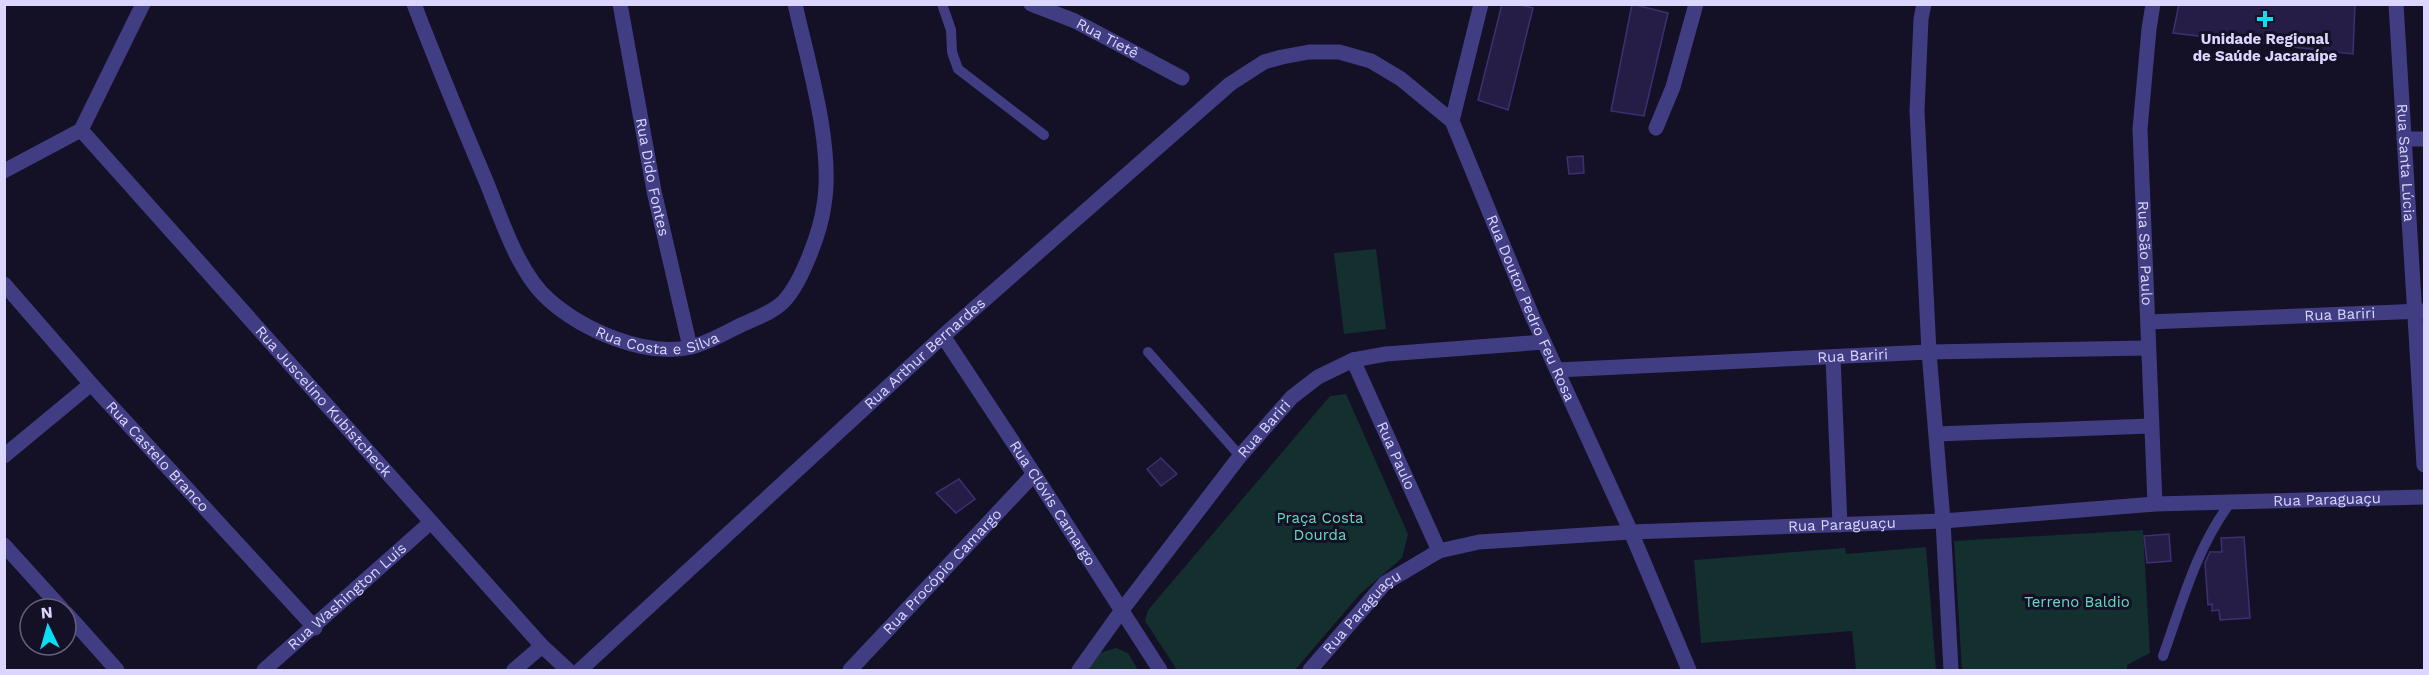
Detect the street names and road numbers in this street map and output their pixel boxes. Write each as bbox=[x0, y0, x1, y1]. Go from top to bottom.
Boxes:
street label: Rua Tietê bbox=[1073, 14, 1142, 62]
street label: Rua Santa Lúcia bbox=[2393, 103, 2418, 223]
street label: Rua Dido Fontes bbox=[632, 116, 673, 238]
street label: Rua São Paulo bbox=[2134, 200, 2156, 306]
street label: Rua Doutor Pedro Feu Rosa bbox=[1483, 212, 1579, 404]
street label: Rua Arthur Bernardes bbox=[860, 294, 989, 413]
street label: Rua Bariri bbox=[2304, 304, 2376, 325]
street label: Rua Juscelino Kubistcheck bbox=[251, 322, 396, 481]
street label: Rua Costa e Silva bbox=[593, 323, 722, 359]
street label: Rua Bariri bbox=[1817, 345, 1889, 366]
street label: Rua Bariri bbox=[1234, 396, 1294, 461]
street label: Rua Castelo Branco bbox=[102, 398, 213, 516]
street label: Rua Paulo bbox=[1373, 419, 1419, 493]
street label: Rua Clóvis Camargo bbox=[1006, 437, 1100, 569]
street label: Rua Paraguaçu bbox=[2273, 489, 2381, 510]
street label: Rua Procópio Camargo bbox=[879, 505, 1006, 638]
street label: Rua Paraguaçu bbox=[1788, 514, 1896, 535]
street label: Rua Washington Luís bbox=[284, 539, 410, 654]
street label: Rua Paraguaçu bbox=[1319, 567, 1404, 658]

